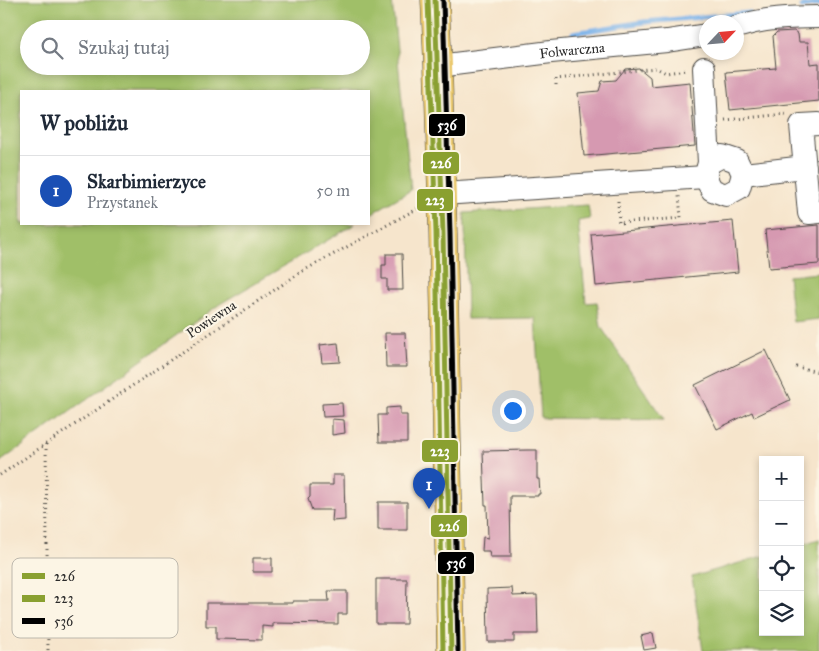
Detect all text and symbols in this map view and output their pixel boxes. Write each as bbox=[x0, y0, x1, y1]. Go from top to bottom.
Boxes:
north arrow bbox=[699, 15, 744, 60]
search box bbox=[20, 20, 370, 75]
icon: search bbox=[38, 34, 66, 62]
text: Szukaj tutaj bbox=[78, 36, 170, 59]
street label: Folwarczna bbox=[538, 39, 606, 62]
text: W pobliżu bbox=[40, 110, 128, 136]
line badge: 536 bbox=[428, 113, 466, 137]
text: 536 bbox=[437, 117, 457, 135]
line badge: 226 bbox=[422, 151, 460, 175]
text: 226 bbox=[431, 155, 452, 172]
text: Skarbimierzyce bbox=[87, 170, 206, 193]
text: 1 bbox=[53, 181, 59, 200]
text: 50 m bbox=[316, 181, 350, 200]
line badge: 223 bbox=[416, 188, 454, 212]
text: 223 bbox=[425, 192, 445, 210]
text: Przystanek bbox=[87, 193, 158, 212]
street label: Powiewna bbox=[183, 297, 239, 342]
your location bbox=[500, 398, 526, 424]
line badge: 223 bbox=[421, 439, 459, 463]
text: 223 bbox=[430, 443, 450, 461]
map controls bbox=[759, 456, 804, 636]
button: + bbox=[759, 456, 804, 501]
pin: 1 bbox=[413, 468, 445, 509]
button: − bbox=[759, 501, 804, 546]
line badge: 226 bbox=[430, 514, 468, 538]
text: 226 bbox=[439, 518, 460, 535]
button: locate bbox=[759, 546, 804, 591]
line badge: 536 bbox=[437, 551, 475, 575]
text: 536 bbox=[446, 555, 466, 573]
legend bbox=[12, 558, 178, 638]
text: 226 bbox=[54, 568, 76, 585]
text: 223 bbox=[54, 590, 73, 607]
button: layers bbox=[759, 591, 804, 636]
text: 536 bbox=[54, 613, 74, 630]

